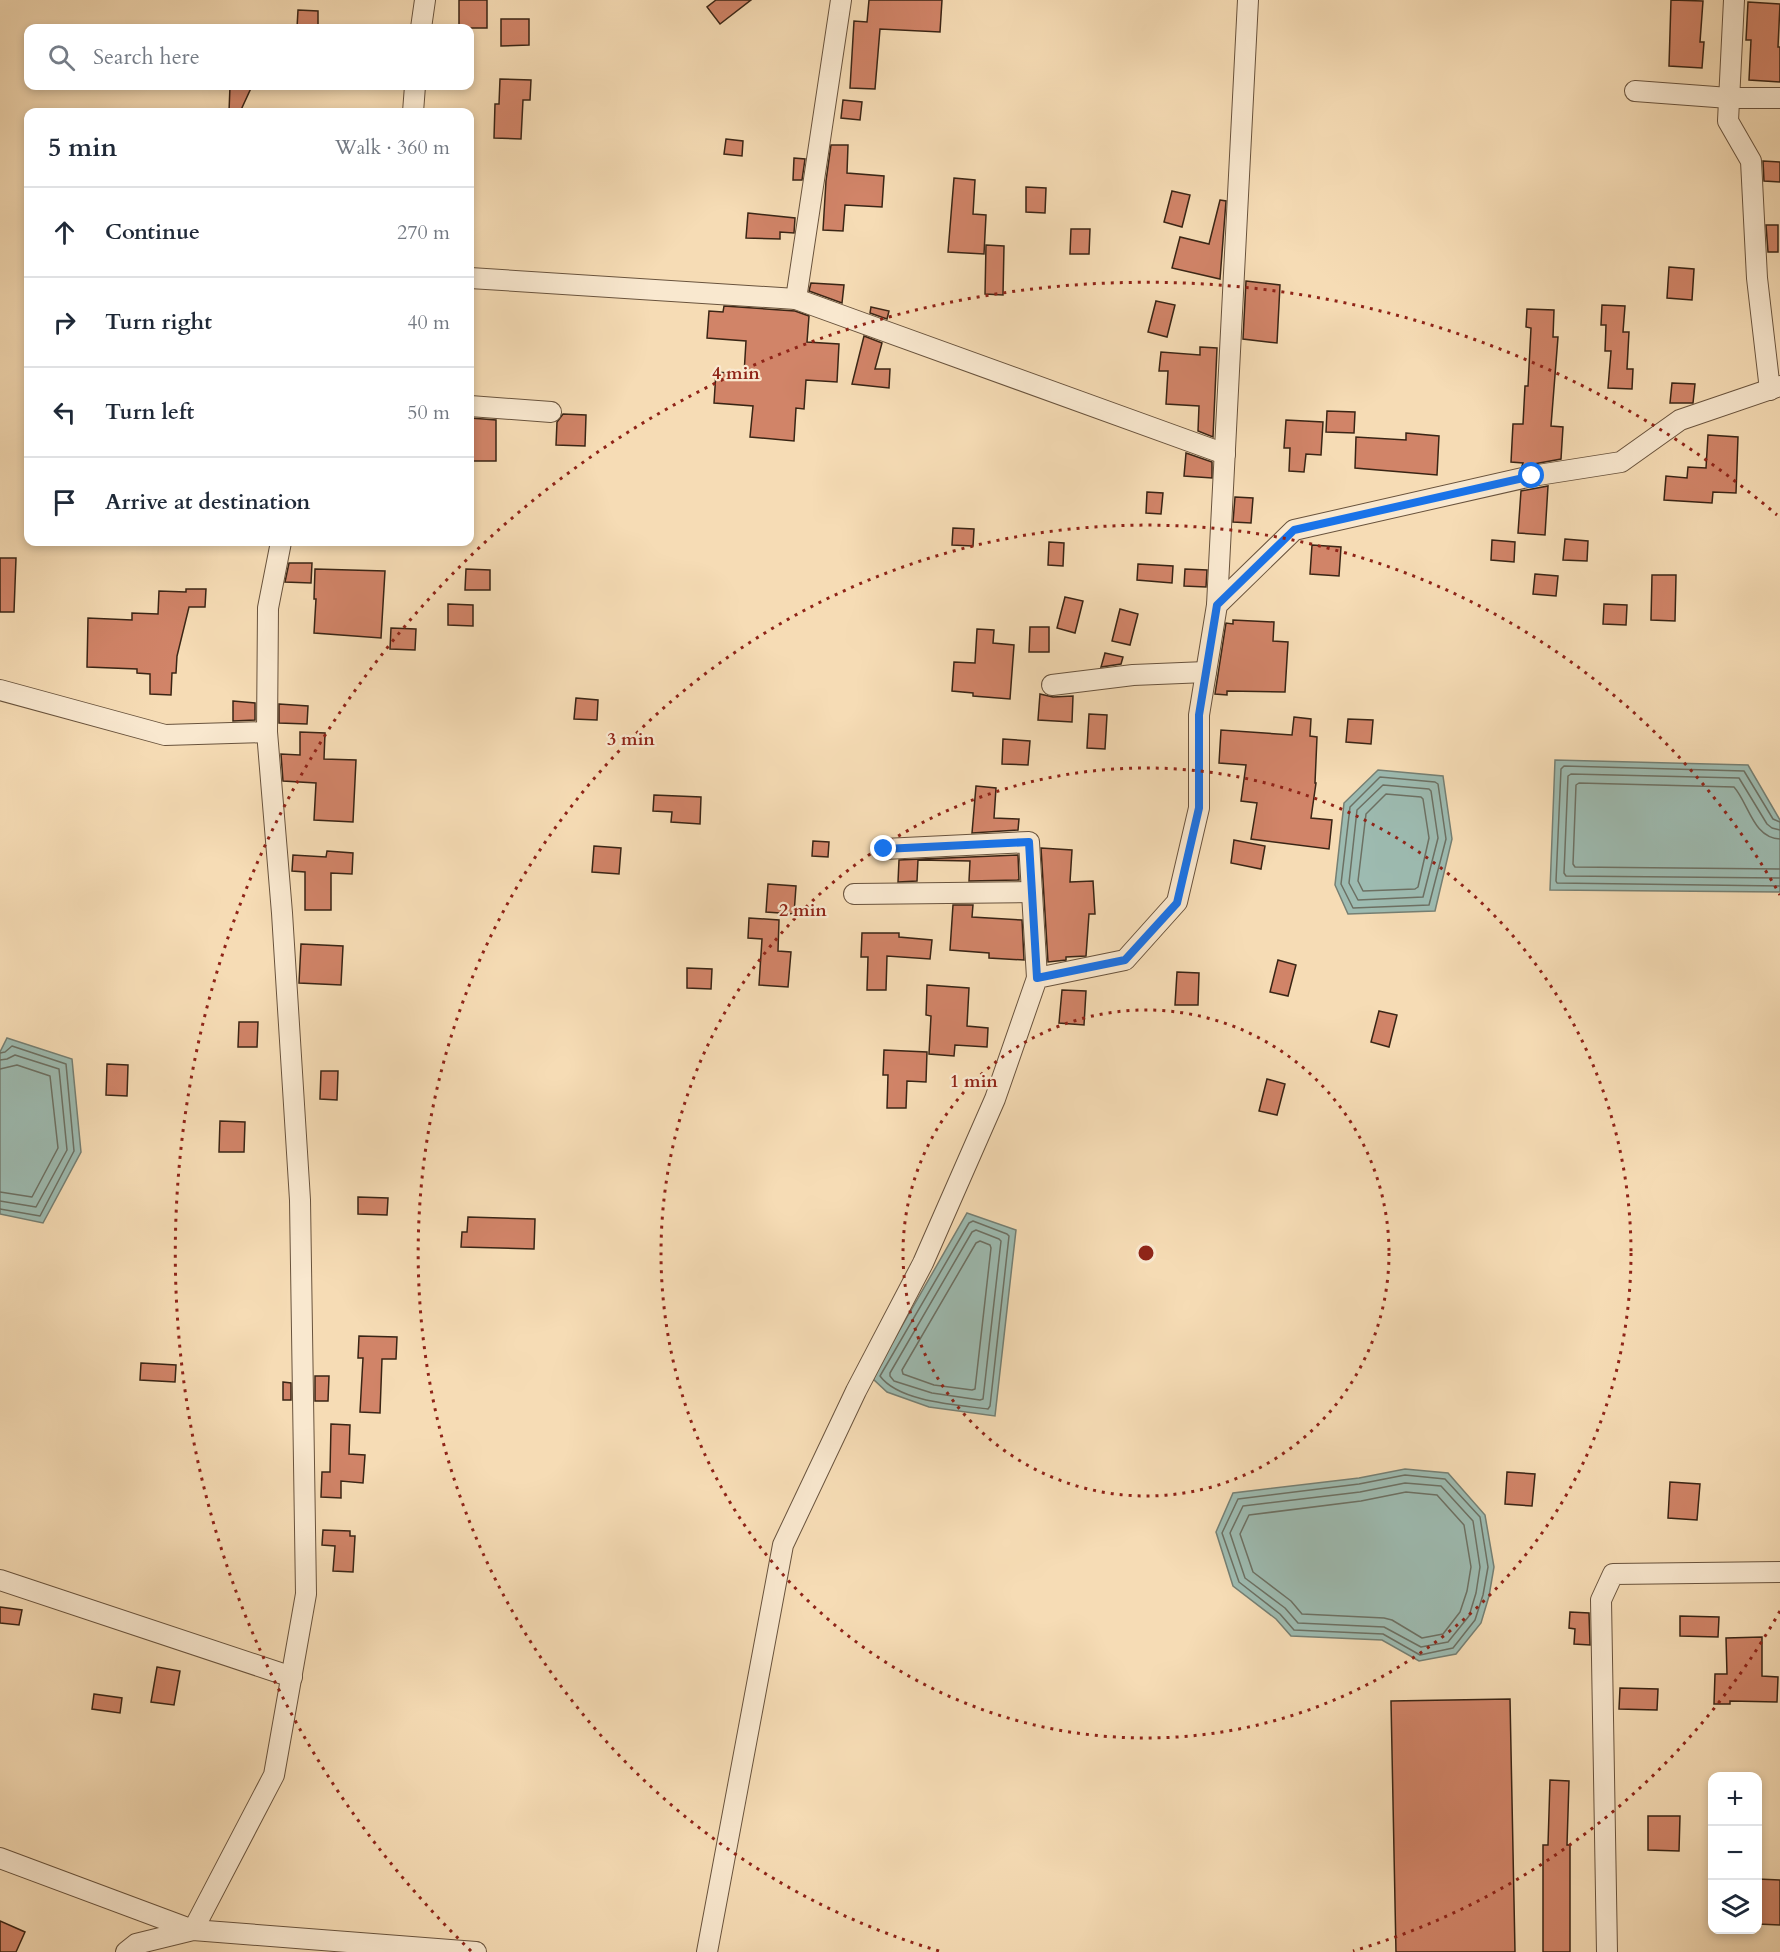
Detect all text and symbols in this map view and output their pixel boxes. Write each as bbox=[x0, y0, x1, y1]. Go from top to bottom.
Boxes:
search box bbox=[24, 24, 474, 90]
icon: search bbox=[45, 41, 78, 74]
text: Search here bbox=[93, 42, 200, 72]
text: 5 min bbox=[48, 130, 117, 165]
text: Walk · 360 m bbox=[335, 134, 450, 161]
icon: ahead bbox=[48, 216, 81, 249]
text: Continue bbox=[105, 217, 200, 247]
text: 270 m bbox=[397, 219, 450, 246]
icon: right bbox=[48, 306, 81, 339]
text: Turn right bbox=[105, 307, 212, 337]
text: 40 m bbox=[407, 309, 450, 336]
text: 4 min bbox=[712, 361, 760, 386]
icon: left bbox=[48, 396, 81, 429]
text: Turn left bbox=[105, 397, 194, 427]
text: 50 m bbox=[407, 399, 450, 426]
route start bbox=[1518, 462, 1544, 488]
icon: arrive bbox=[48, 486, 81, 519]
text: Arrive at destination bbox=[105, 487, 310, 517]
text: 3 min bbox=[607, 727, 655, 752]
route end bbox=[870, 835, 896, 861]
text: 2 min bbox=[779, 898, 827, 923]
text: 1 min bbox=[950, 1069, 998, 1094]
centre of rings bbox=[1136, 1243, 1156, 1263]
map controls bbox=[1708, 1772, 1762, 1934]
button: + bbox=[1708, 1772, 1762, 1826]
button: − bbox=[1708, 1826, 1762, 1880]
button: layers bbox=[1708, 1880, 1762, 1934]

